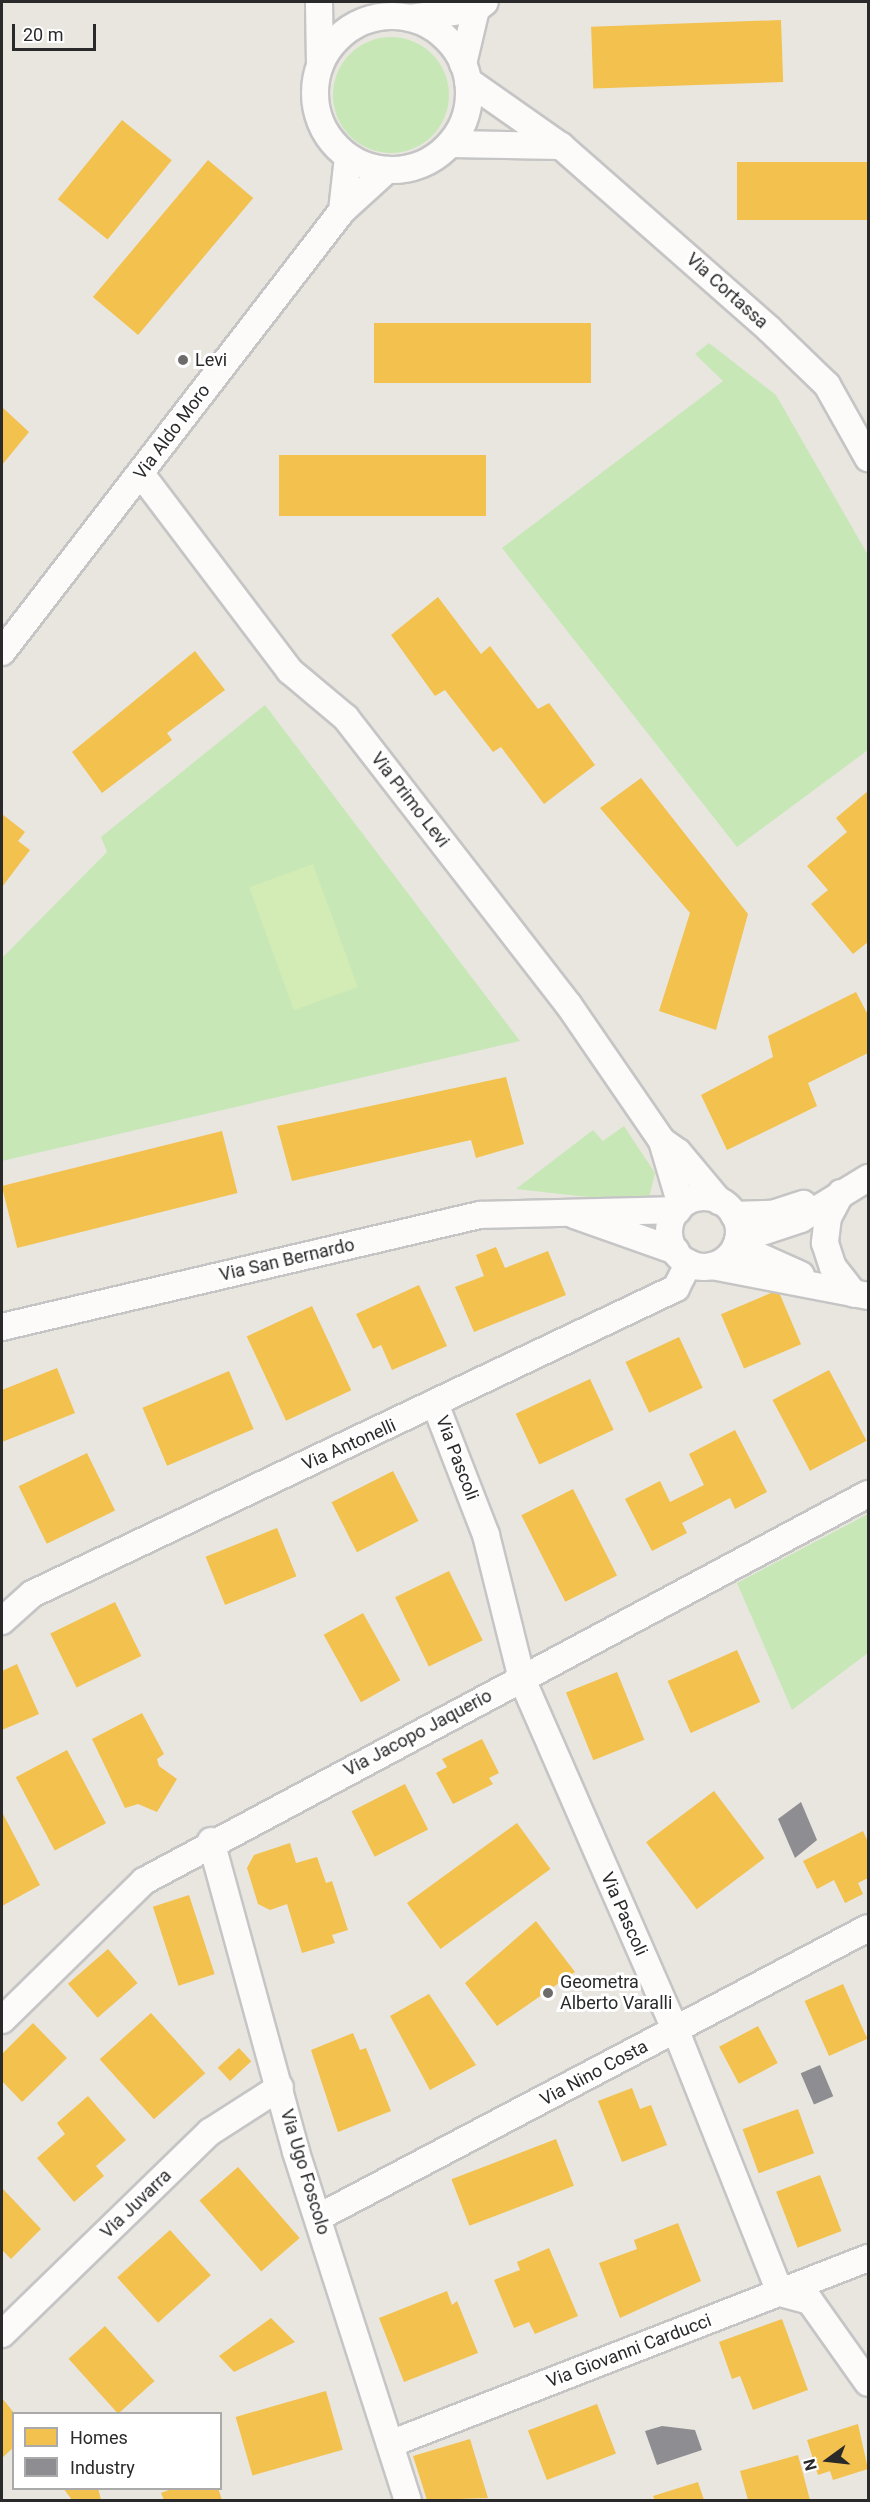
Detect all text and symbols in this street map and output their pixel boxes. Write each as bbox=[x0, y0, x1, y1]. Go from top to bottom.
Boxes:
scale bar bbox=[15, 12, 99, 50]
text: 20 m bbox=[23, 24, 63, 45]
street label: Via Cortassa bbox=[682, 249, 772, 333]
place label: Levi bbox=[195, 349, 227, 371]
marker: Levi bbox=[176, 353, 190, 367]
street label: Via Aldo Moro bbox=[129, 380, 215, 484]
street label: Via Primo Levi bbox=[366, 748, 454, 852]
street label: Via San Bernardo bbox=[217, 1234, 357, 1286]
street label: Via Pascoli bbox=[431, 1413, 483, 1503]
street label: Via Antonelli bbox=[299, 1415, 399, 1475]
street label: Via Jacopo Jaquerio bbox=[340, 1685, 496, 1781]
street label: Via Pascoli bbox=[596, 1869, 652, 1959]
place label: Geometra Alberto Varalli bbox=[560, 1972, 672, 2014]
marker: Geometra Alberto Varalli bbox=[541, 1986, 555, 2000]
street label: Via Nino Costa bbox=[536, 2036, 652, 2110]
street label: Via Ugo Foscolo bbox=[276, 2107, 334, 2237]
street label: Via Juvarra bbox=[96, 2165, 176, 2243]
street label: Via Giovanni Carducci bbox=[544, 2310, 714, 2392]
legend bbox=[12, 2412, 222, 2490]
text: Homes bbox=[70, 2427, 128, 2448]
north arrow bbox=[798, 2430, 858, 2490]
text: Industry bbox=[70, 2457, 135, 2478]
text: N bbox=[799, 2457, 821, 2473]

